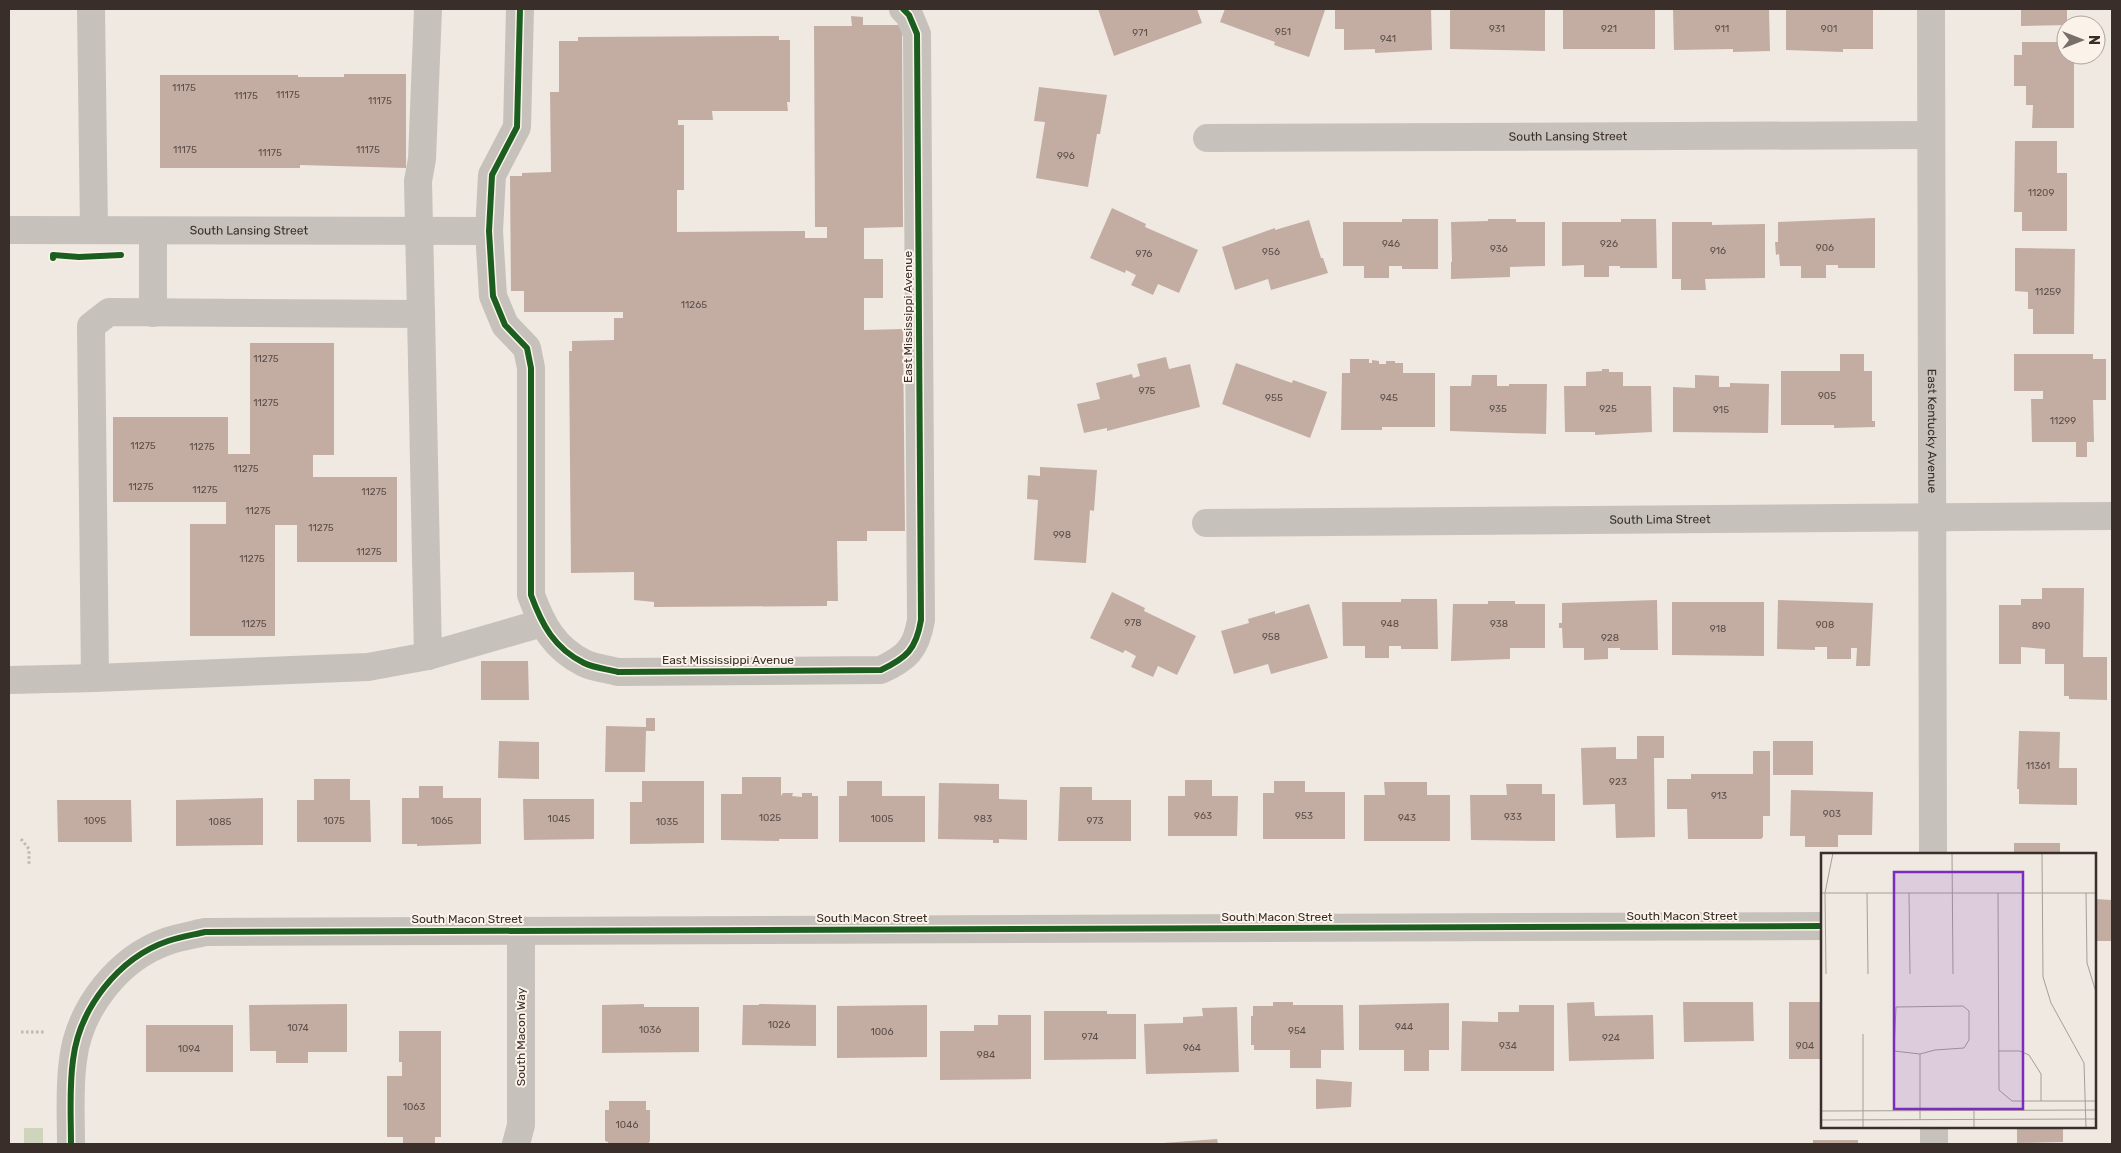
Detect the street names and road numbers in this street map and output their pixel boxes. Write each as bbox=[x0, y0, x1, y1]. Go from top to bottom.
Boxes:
street label: South Lansing Street bbox=[1509, 129, 1628, 144]
street label: South Lansing Street bbox=[190, 223, 309, 238]
street label: East Mississippi Avenue bbox=[901, 251, 915, 383]
street label: East Kentucky Avenue bbox=[1925, 369, 1939, 493]
street label: South Lima Street bbox=[1609, 512, 1711, 527]
street label: East Mississippi Avenue bbox=[662, 653, 794, 667]
street label: South Macon Street bbox=[1626, 909, 1738, 923]
street label: South Macon Street bbox=[1221, 910, 1333, 924]
street label: South Macon Street bbox=[816, 911, 928, 925]
street label: South Macon Street bbox=[411, 912, 523, 926]
street label: South Macon Way bbox=[514, 987, 528, 1086]

